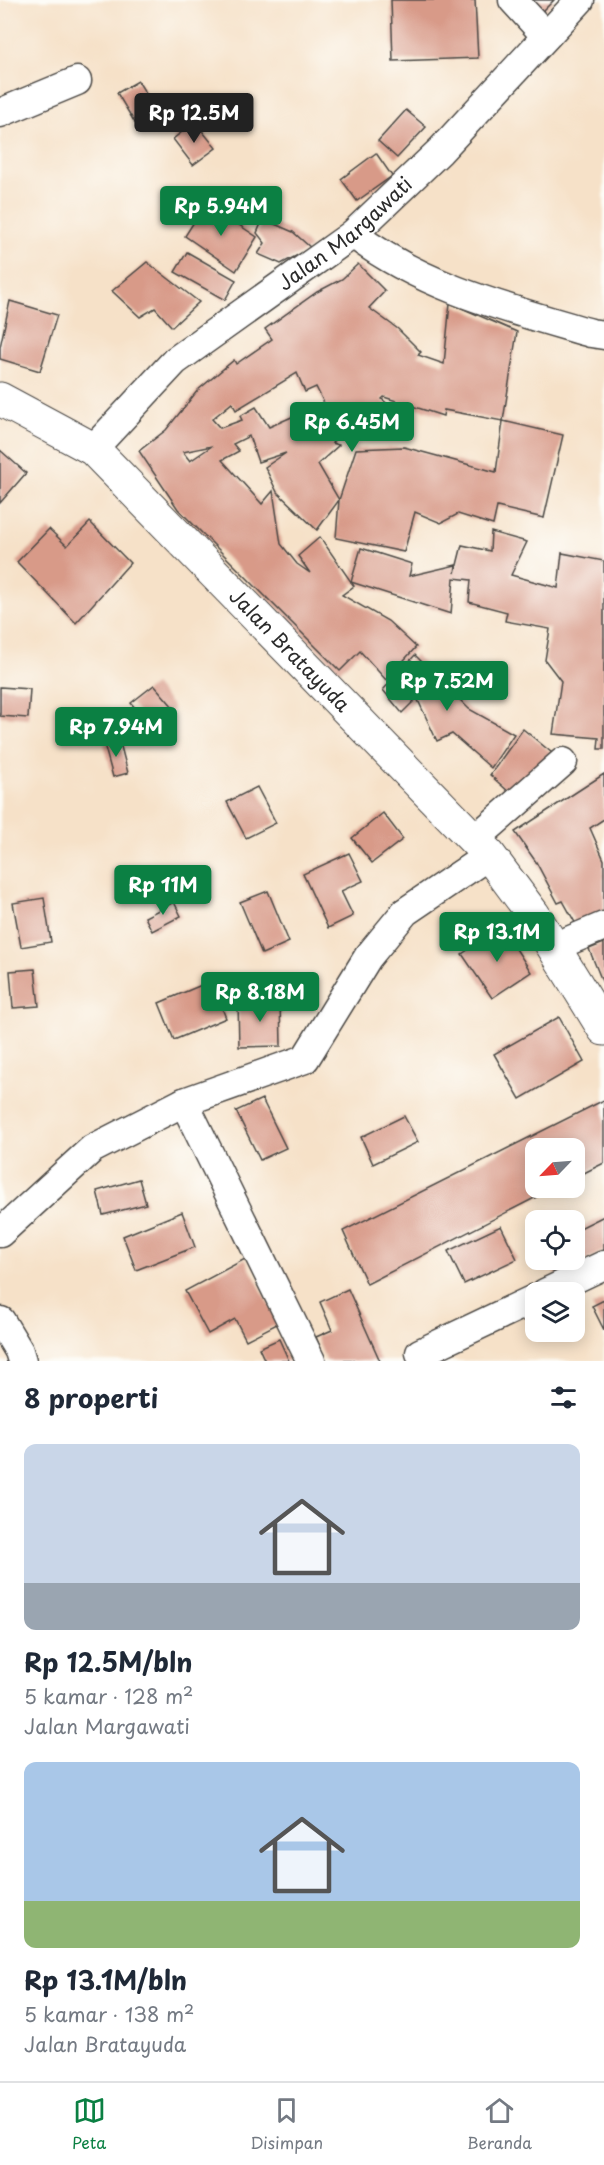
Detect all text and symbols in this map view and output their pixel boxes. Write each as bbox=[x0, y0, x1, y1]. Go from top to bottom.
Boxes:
pin: Rp 12.5M bbox=[132, 93, 256, 144]
text: Rp 12.5M bbox=[148, 97, 240, 127]
street label: Jalan Margawati bbox=[271, 169, 418, 297]
pin: Rp 5.94M bbox=[159, 186, 283, 237]
text: Rp 5.94M bbox=[174, 190, 268, 220]
pin: Rp 6.45M bbox=[290, 402, 414, 453]
text: Rp 6.45M bbox=[304, 406, 400, 436]
street label: Jalan Bratayuda bbox=[223, 581, 358, 719]
pin: Rp 7.52M bbox=[385, 661, 509, 712]
text: Rp 7.52M bbox=[400, 665, 494, 695]
pin: Rp 7.94M bbox=[54, 707, 178, 758]
text: Rp 7.94M bbox=[69, 711, 163, 741]
pin: Rp 11M bbox=[114, 865, 212, 916]
text: Rp 11M bbox=[128, 869, 198, 899]
pin: Rp 13.1M bbox=[435, 912, 559, 963]
text: Rp 13.1M bbox=[453, 916, 541, 946]
pin: Rp 8.18M bbox=[198, 972, 322, 1023]
text: Rp 8.18M bbox=[215, 976, 305, 1006]
north arrow bbox=[525, 1138, 585, 1198]
map controls bbox=[525, 1138, 585, 1342]
button: locate bbox=[525, 1210, 585, 1270]
button: layers bbox=[525, 1282, 585, 1342]
text: 8 properti bbox=[24, 1378, 158, 1417]
icon: filters bbox=[547, 1381, 580, 1414]
icon: home bbox=[248, 1483, 356, 1591]
text: Rp 12.5M/bln bbox=[24, 1642, 192, 1681]
text: 5 kamar · 128 m² bbox=[24, 1681, 193, 1711]
text: Jalan Margawati bbox=[24, 1711, 190, 1741]
icon: home bbox=[248, 1801, 356, 1909]
text: Rp 13.1M/bln bbox=[24, 1960, 187, 1999]
text: 5 kamar · 138 m² bbox=[24, 1999, 194, 2029]
text: Jalan Bratayuda bbox=[24, 2029, 186, 2059]
tab: Peta bbox=[72, 2094, 106, 2154]
tab: Disimpan bbox=[250, 2094, 323, 2154]
tab: Beranda bbox=[467, 2094, 532, 2154]

